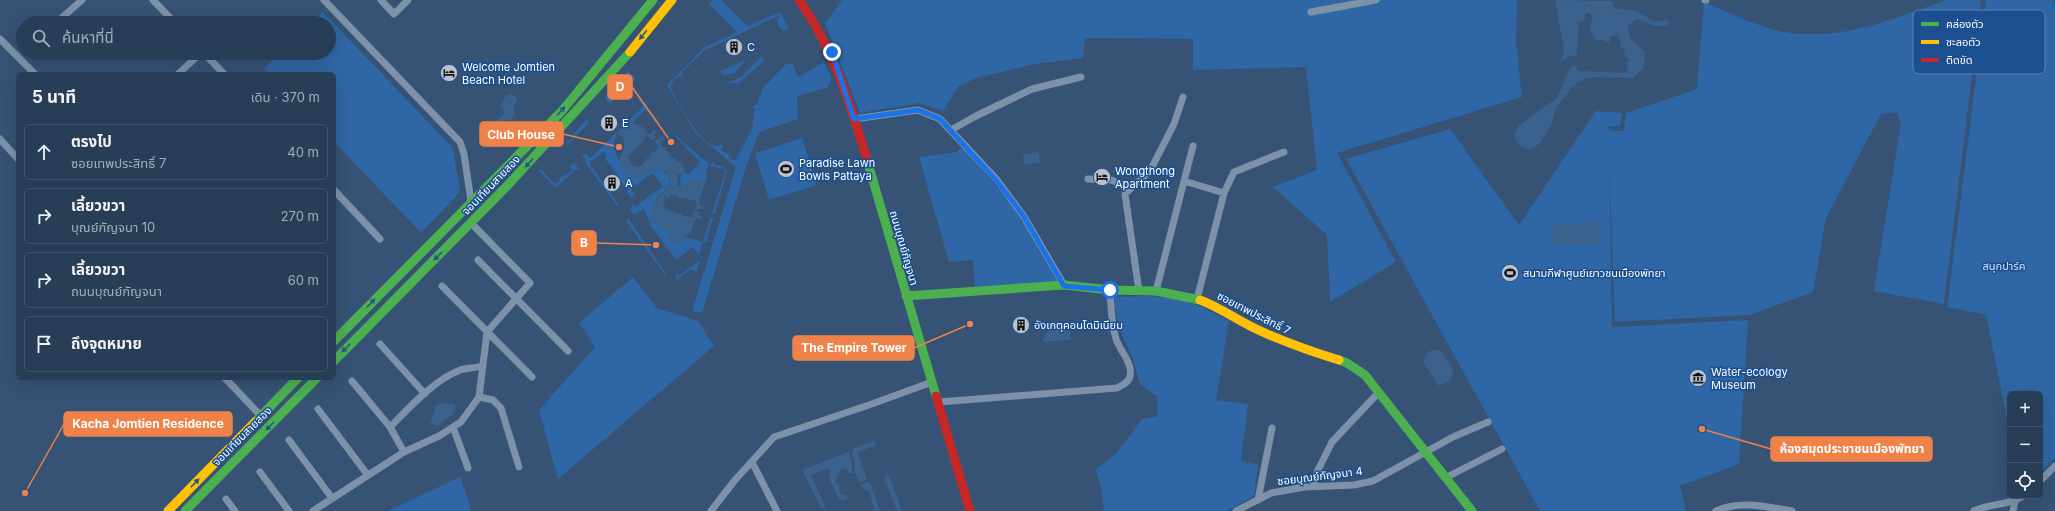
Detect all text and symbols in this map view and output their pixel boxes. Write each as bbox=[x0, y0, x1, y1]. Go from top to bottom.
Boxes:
legend bbox=[1913, 10, 2045, 74]
search box bbox=[16, 16, 336, 60]
text: คล่องตัว bbox=[1946, 17, 1984, 31]
icon: search bbox=[30, 27, 52, 49]
text: ค้นหาที่นี่ bbox=[62, 28, 114, 47]
one-way arrow bbox=[639, 29, 648, 40]
text: ชะลอตัว bbox=[1946, 35, 1981, 49]
building icon: C bbox=[724, 37, 744, 57]
place label: C bbox=[747, 40, 755, 54]
route end bbox=[823, 43, 841, 61]
text: ติดขัด bbox=[1946, 53, 1973, 67]
place label: Welcome Jomtien Beach Hotel bbox=[462, 60, 555, 87]
hotel icon: Welcome Jomtien Beach Hotel bbox=[439, 63, 459, 83]
callout: D bbox=[608, 75, 632, 99]
text: D bbox=[616, 79, 625, 94]
text: 5 นาที bbox=[32, 87, 76, 107]
text: เดิน · 370 m bbox=[251, 89, 320, 105]
one-way arrow bbox=[556, 106, 566, 116]
building icon: E bbox=[599, 113, 619, 133]
place label: E bbox=[622, 116, 629, 130]
callout: Club House bbox=[480, 122, 563, 146]
text: Club House bbox=[487, 127, 555, 142]
text: ตรงไป bbox=[71, 132, 112, 151]
icon: ahead bbox=[33, 141, 55, 163]
text: 40 m bbox=[287, 144, 319, 160]
street label: จอมเทียนสายสอง bbox=[459, 152, 523, 218]
text: ซอยเทพประสิทธิ์ 7 bbox=[71, 155, 166, 171]
place label: Paradise Lawn Bowls Pattaya bbox=[799, 156, 875, 183]
one-way arrow bbox=[525, 158, 534, 169]
sports icon: Paradise Lawn Bowls Pattaya bbox=[776, 159, 796, 179]
place label: Wongthong Apartment bbox=[1115, 164, 1175, 191]
hotel icon: Wongthong Apartment bbox=[1092, 167, 1112, 187]
building icon: A bbox=[602, 173, 622, 193]
place label: A bbox=[625, 176, 633, 190]
text: เลี้ยวขวา bbox=[71, 196, 125, 215]
icon: right bbox=[33, 205, 55, 227]
text: 270 m bbox=[281, 208, 319, 224]
street label: ถนนบุณย์กัญจนา bbox=[887, 209, 921, 287]
text: บุณย์กัญจนา 10 bbox=[71, 219, 155, 235]
callout: B bbox=[572, 231, 596, 255]
text: B bbox=[580, 235, 588, 250]
one-way arrow bbox=[433, 251, 443, 261]
park label: สนุกปาร์ค bbox=[1983, 259, 2025, 273]
text: เลี้ยวขวา bbox=[71, 260, 125, 279]
sports icon: สนามกีฬาศูนย์เยาวชนเมืองพัทยา bbox=[1500, 263, 1520, 283]
place label: สนามกีฬาศูนย์เยาวชนเมืองพัทยา bbox=[1523, 266, 1666, 280]
icon: right bbox=[33, 269, 55, 291]
text: 60 m bbox=[288, 272, 319, 288]
route start bbox=[1101, 281, 1119, 299]
text: ถนนบุณย์กัญจนา bbox=[71, 283, 162, 299]
street label: ซอยเทพประสิทธิ์ 7 bbox=[1215, 288, 1293, 338]
one-way arrow bbox=[366, 298, 376, 308]
building icon: อังเกตุคอนโดมิเนียม bbox=[1011, 315, 1031, 335]
place label: อังเกตุคอนโดมิเนียม bbox=[1034, 318, 1123, 332]
icon: arrive bbox=[33, 333, 55, 355]
text: ถึงจุดหมาย bbox=[71, 334, 142, 353]
callout: The Empire Tower bbox=[793, 336, 914, 360]
text: The Empire Tower bbox=[801, 340, 907, 355]
one-way arrow bbox=[341, 343, 351, 353]
place label: Water-ecology Museum bbox=[1711, 365, 1788, 392]
museum icon: Water-ecology Museum bbox=[1688, 368, 1708, 388]
map controls bbox=[2007, 391, 2043, 499]
button: + bbox=[2007, 391, 2043, 427]
street label: จอมเทียนสายสอง bbox=[209, 403, 275, 469]
callout: Kacha Jomtien Residence bbox=[64, 412, 232, 436]
text: Kacha Jomtien Residence bbox=[72, 416, 224, 431]
one-way arrow bbox=[265, 421, 274, 431]
button: − bbox=[2007, 427, 2043, 463]
callout: ห้องสมุดประชาชนเมืองพัทยา bbox=[1771, 437, 1932, 461]
text: ห้องสมุดประชาชนเมืองพัทยา bbox=[1780, 441, 1924, 456]
button: locate bbox=[2007, 463, 2043, 499]
street label: ซอยบุณย์กัญจนา 4 bbox=[1276, 464, 1364, 488]
one-way arrow bbox=[190, 478, 200, 488]

